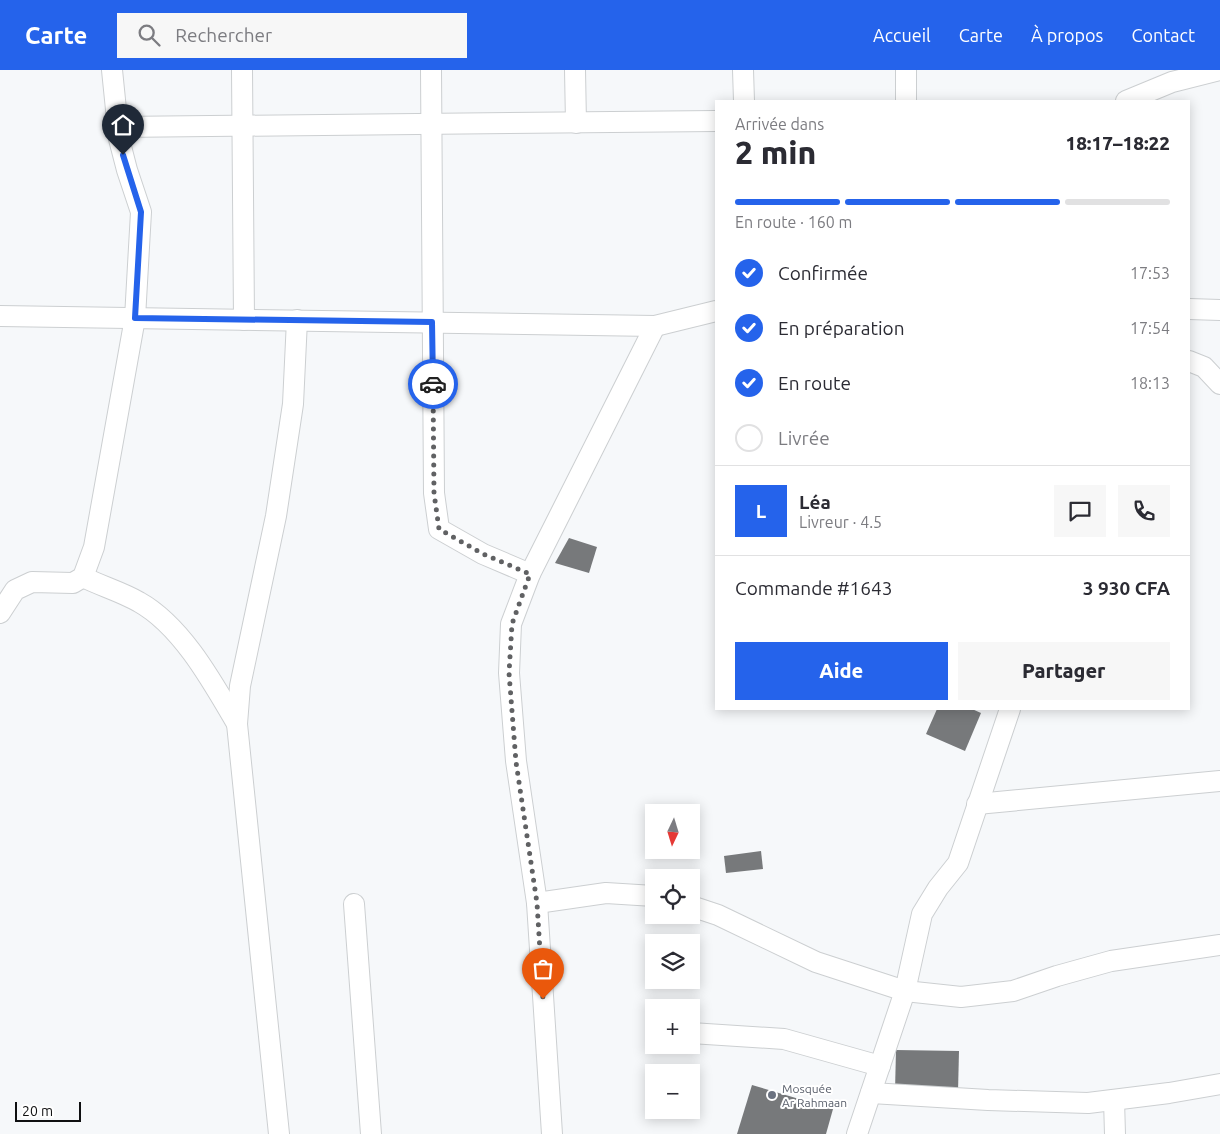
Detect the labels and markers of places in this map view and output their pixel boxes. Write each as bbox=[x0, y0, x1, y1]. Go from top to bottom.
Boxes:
pin bbox=[102, 104, 144, 155]
pin bbox=[522, 948, 564, 999]
place label: Mosquée Ar Rahmaan bbox=[782, 1082, 847, 1109]
marker: Mosquée Ar Rahmaan bbox=[766, 1089, 778, 1101]

